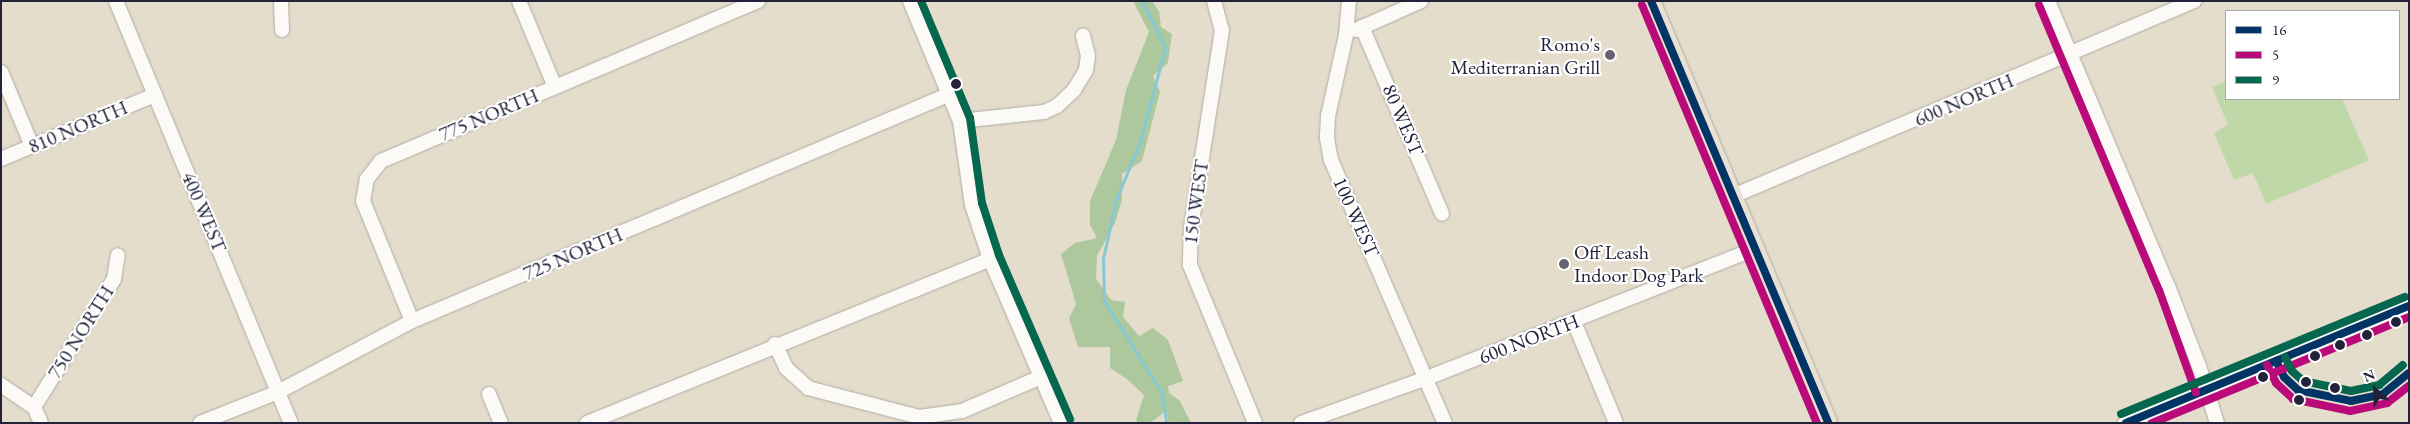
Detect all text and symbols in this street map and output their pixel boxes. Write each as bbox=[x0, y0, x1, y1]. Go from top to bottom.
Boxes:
legend bbox=[2225, 10, 2400, 100]
text: 16 bbox=[2272, 20, 2286, 39]
place label: Romo's Mediterranian Grill bbox=[1451, 32, 1600, 79]
text: 5 bbox=[2272, 45, 2279, 64]
marker: Romo's Mediterranian Grill bbox=[1604, 49, 1616, 61]
street label: 600 NORTH bbox=[1911, 68, 2017, 132]
text: 9 bbox=[2272, 70, 2279, 89]
unlabelled marker bbox=[951, 79, 961, 89]
street label: 80 WEST bbox=[1377, 81, 1429, 159]
street label: 775 NORTH bbox=[436, 83, 542, 147]
street label: 810 NORTH bbox=[25, 95, 131, 159]
street label: 150 WEST bbox=[1178, 158, 1214, 246]
street label: 400 WEST bbox=[176, 168, 232, 256]
street label: 100 WEST bbox=[1328, 173, 1384, 261]
street label: 725 NORTH bbox=[520, 222, 626, 286]
place label: Off Leash Indoor Dog Park bbox=[1574, 240, 1704, 287]
marker: Off Leash Indoor Dog Park bbox=[1558, 258, 1570, 270]
street label: 750 NORTH bbox=[43, 281, 119, 383]
street label: 600 NORTH bbox=[1475, 309, 1583, 369]
unlabelled marker bbox=[2391, 317, 2401, 327]
unlabelled marker bbox=[2362, 330, 2372, 340]
unlabelled marker bbox=[2335, 340, 2345, 350]
unlabelled marker bbox=[2310, 351, 2320, 361]
north arrow bbox=[2350, 364, 2400, 414]
text: N bbox=[2360, 365, 2378, 386]
unlabelled marker bbox=[2258, 372, 2268, 382]
unlabelled marker bbox=[2301, 377, 2311, 387]
unlabelled marker bbox=[2330, 383, 2340, 393]
unlabelled marker bbox=[2294, 395, 2304, 405]

